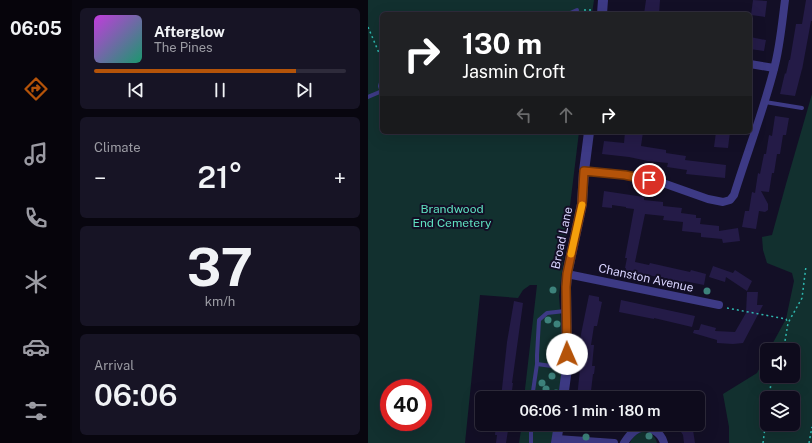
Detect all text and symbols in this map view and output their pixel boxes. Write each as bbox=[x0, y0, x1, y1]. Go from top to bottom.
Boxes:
text: 06:05 bbox=[10, 18, 62, 39]
text: Afterglow bbox=[154, 23, 225, 40]
text: 130 m bbox=[462, 27, 542, 60]
icon: right bbox=[396, 28, 448, 80]
text: The Pines bbox=[154, 40, 213, 55]
text: Jasmin Croft bbox=[462, 61, 566, 82]
icon: directions bbox=[22, 75, 50, 103]
icon: previous bbox=[125, 79, 147, 101]
icon: pause bbox=[209, 79, 231, 101]
icon: next bbox=[293, 79, 315, 101]
icon: left bbox=[513, 104, 535, 126]
icon: ahead bbox=[555, 104, 577, 126]
icon: right bbox=[597, 104, 619, 126]
icon: music bbox=[22, 140, 50, 168]
text: Climate bbox=[94, 140, 141, 155]
text: 21° bbox=[197, 159, 243, 195]
pin bbox=[632, 163, 666, 197]
text: − bbox=[94, 165, 106, 191]
text: + bbox=[334, 165, 346, 191]
icon: arrive bbox=[638, 169, 660, 191]
park label: Brandwood End Cemetery bbox=[413, 202, 492, 230]
icon: phone bbox=[22, 204, 50, 232]
street label: Broad Lane bbox=[549, 205, 575, 270]
text: 37 bbox=[187, 237, 253, 298]
street label: Chanston Avenue bbox=[597, 261, 695, 295]
icon: climate bbox=[22, 268, 50, 296]
text: km/h bbox=[205, 294, 235, 309]
icon: car bbox=[22, 333, 50, 361]
position arrow bbox=[546, 333, 588, 375]
map controls bbox=[760, 343, 800, 431]
button: sound bbox=[760, 343, 800, 383]
text: Arrival bbox=[94, 358, 134, 373]
text: 06:06 bbox=[94, 377, 178, 413]
speed limit sign: 40 bbox=[380, 379, 432, 431]
button: layers bbox=[760, 391, 800, 431]
icon: filters bbox=[22, 397, 50, 425]
text: 06:06 · 1 min · 180 m bbox=[519, 402, 661, 419]

